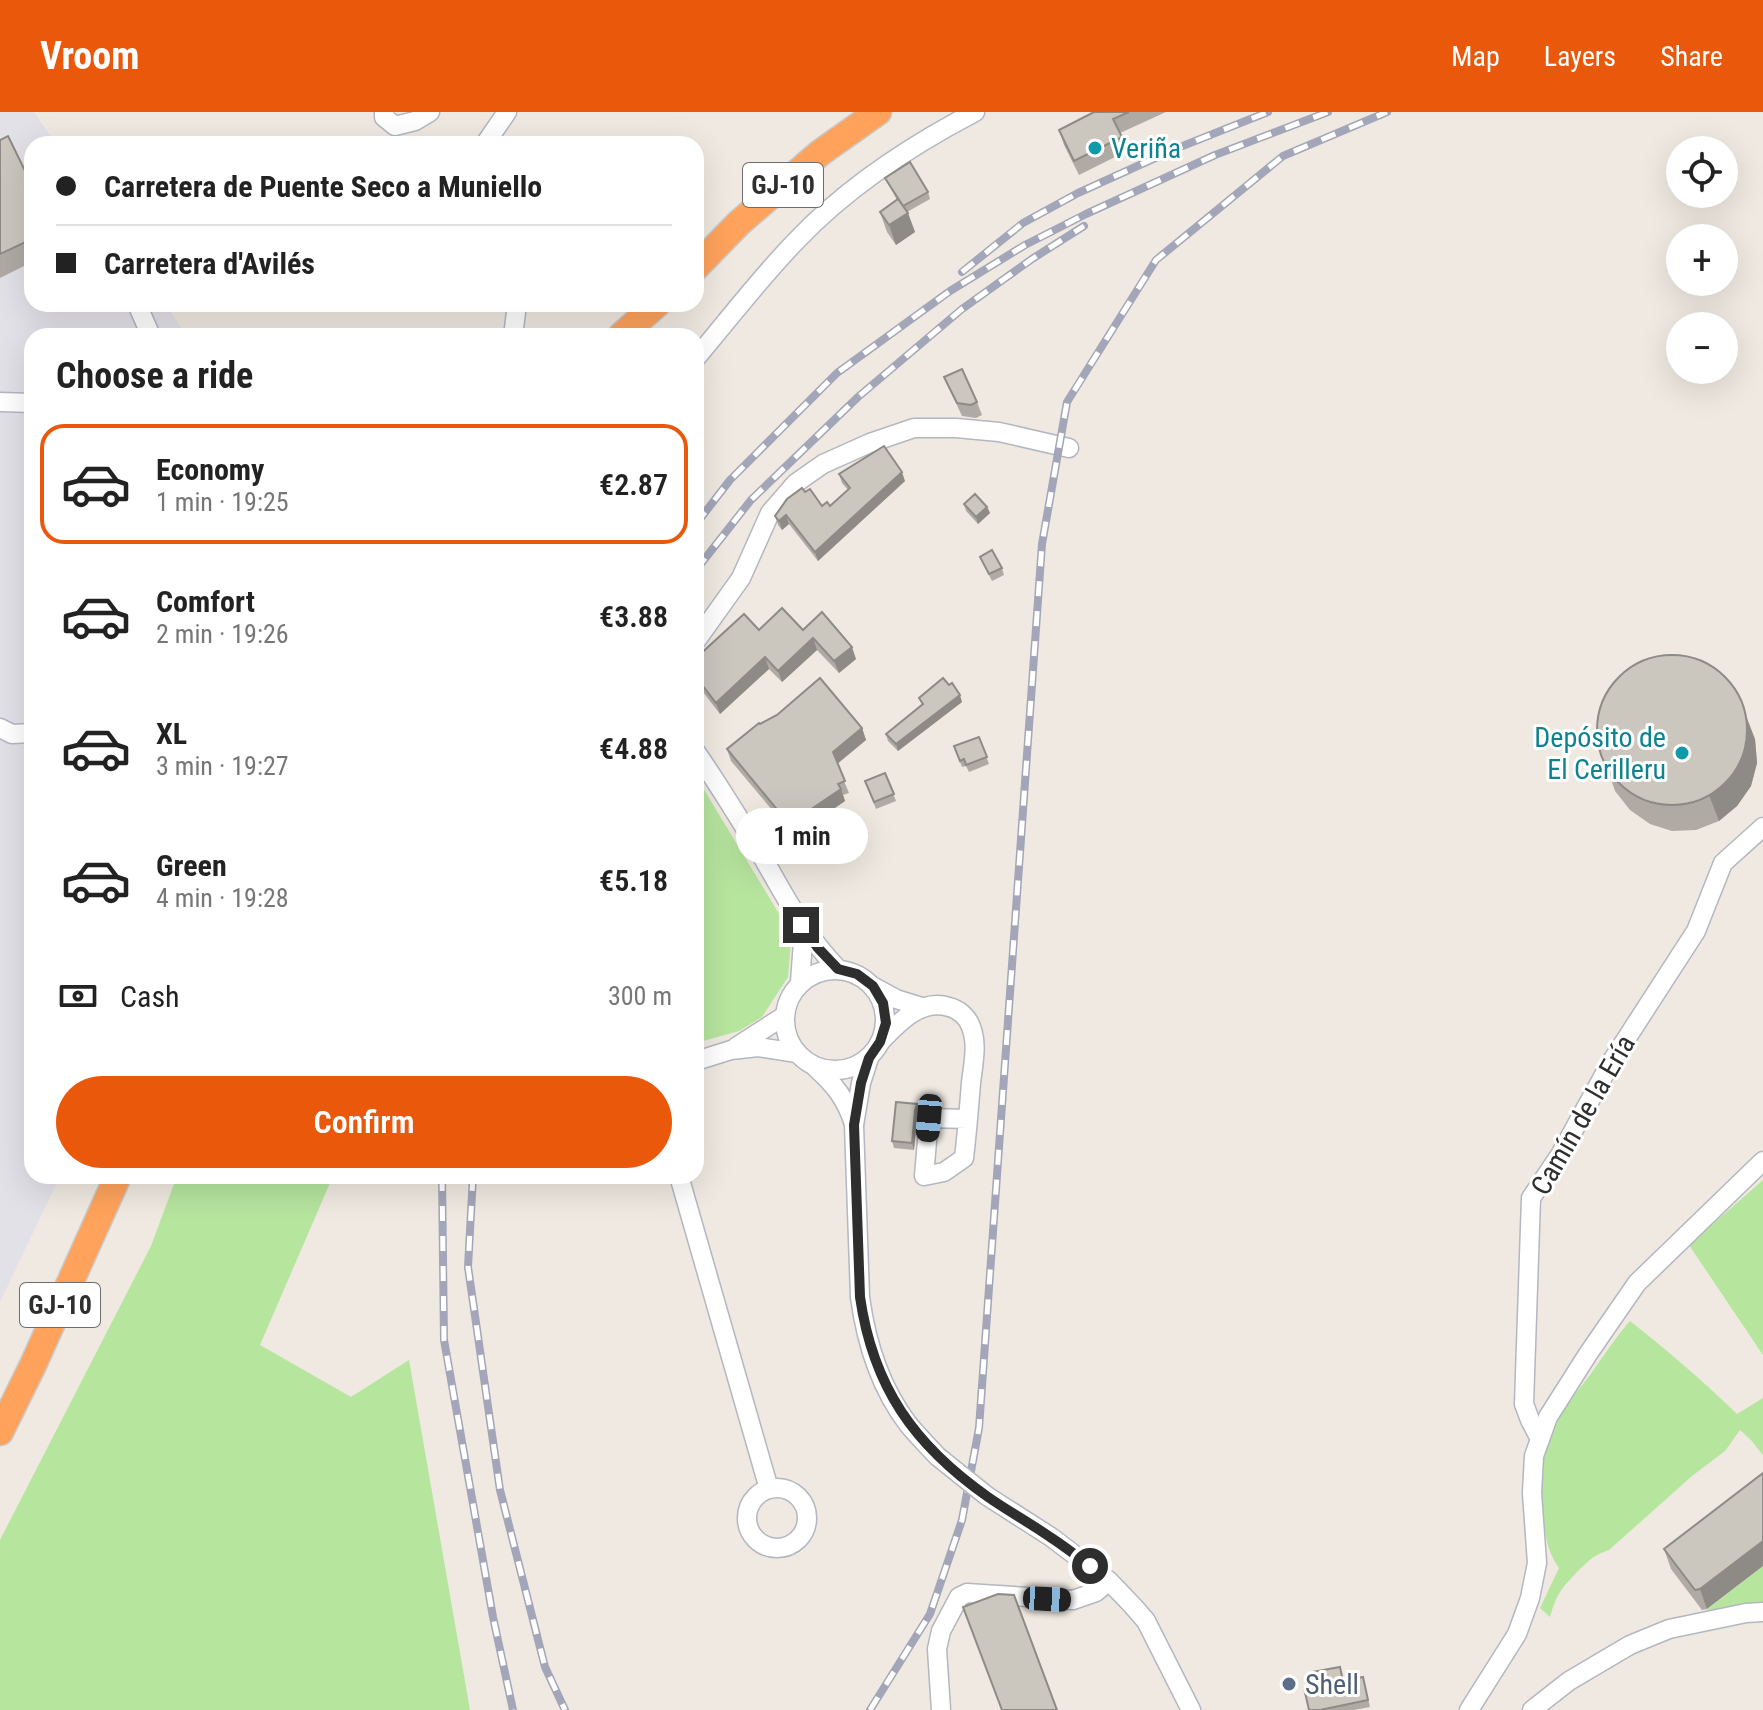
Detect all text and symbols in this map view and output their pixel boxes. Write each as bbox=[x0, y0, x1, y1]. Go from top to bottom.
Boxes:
text: Vroom bbox=[40, 34, 139, 78]
text: Map bbox=[1451, 40, 1500, 73]
text: Layers bbox=[1544, 40, 1616, 73]
text: Share bbox=[1660, 40, 1723, 73]
place label: Veriña bbox=[1111, 132, 1181, 165]
map controls bbox=[1666, 136, 1738, 384]
button: locate bbox=[1666, 136, 1738, 208]
marker: Veriña bbox=[1086, 139, 1104, 157]
road number: GJ-10 bbox=[743, 163, 823, 207]
text: Carretera de Puente Seco a Muniello bbox=[104, 169, 542, 204]
button: + bbox=[1666, 224, 1738, 296]
text: Carretera d'Avilés bbox=[104, 246, 315, 281]
button: − bbox=[1666, 312, 1738, 384]
text: Choose a ride bbox=[56, 355, 253, 397]
icon: car bbox=[60, 448, 132, 520]
text: Economy bbox=[156, 452, 264, 487]
text: €2.87 bbox=[599, 467, 668, 502]
text: 1 min · 19:25 bbox=[156, 487, 289, 517]
icon: car bbox=[60, 580, 132, 652]
text: Comfort bbox=[156, 584, 255, 619]
text: €3.88 bbox=[599, 599, 668, 634]
text: 2 min · 19:26 bbox=[156, 619, 289, 649]
icon: car bbox=[60, 712, 132, 784]
text: XL bbox=[156, 716, 187, 751]
place label: Depósito de El Cerilleru bbox=[1534, 721, 1666, 786]
text: €4.88 bbox=[599, 731, 668, 766]
marker: Depósito de El Cerilleru bbox=[1673, 744, 1691, 762]
text: 3 min · 19:27 bbox=[156, 751, 289, 781]
callout: 1 min bbox=[735, 809, 867, 865]
text: 1 min bbox=[773, 821, 831, 851]
icon: car bbox=[60, 844, 132, 916]
text: Green bbox=[156, 848, 227, 883]
text: €5.18 bbox=[599, 863, 668, 898]
text: 4 min · 19:28 bbox=[156, 883, 289, 913]
route end bbox=[783, 907, 819, 943]
icon: cash bbox=[56, 974, 100, 1018]
text: Cash bbox=[120, 979, 180, 1014]
text: 300 m bbox=[608, 981, 672, 1011]
street label: Camín de la Ería bbox=[1524, 1029, 1642, 1201]
button: Confirm bbox=[56, 1076, 672, 1168]
car bbox=[915, 1093, 943, 1143]
road number: GJ-10 bbox=[20, 1283, 100, 1327]
route start bbox=[1072, 1548, 1108, 1584]
car bbox=[1022, 1586, 1072, 1612]
place label: Shell bbox=[1305, 1668, 1359, 1701]
marker: Shell bbox=[1280, 1675, 1298, 1693]

